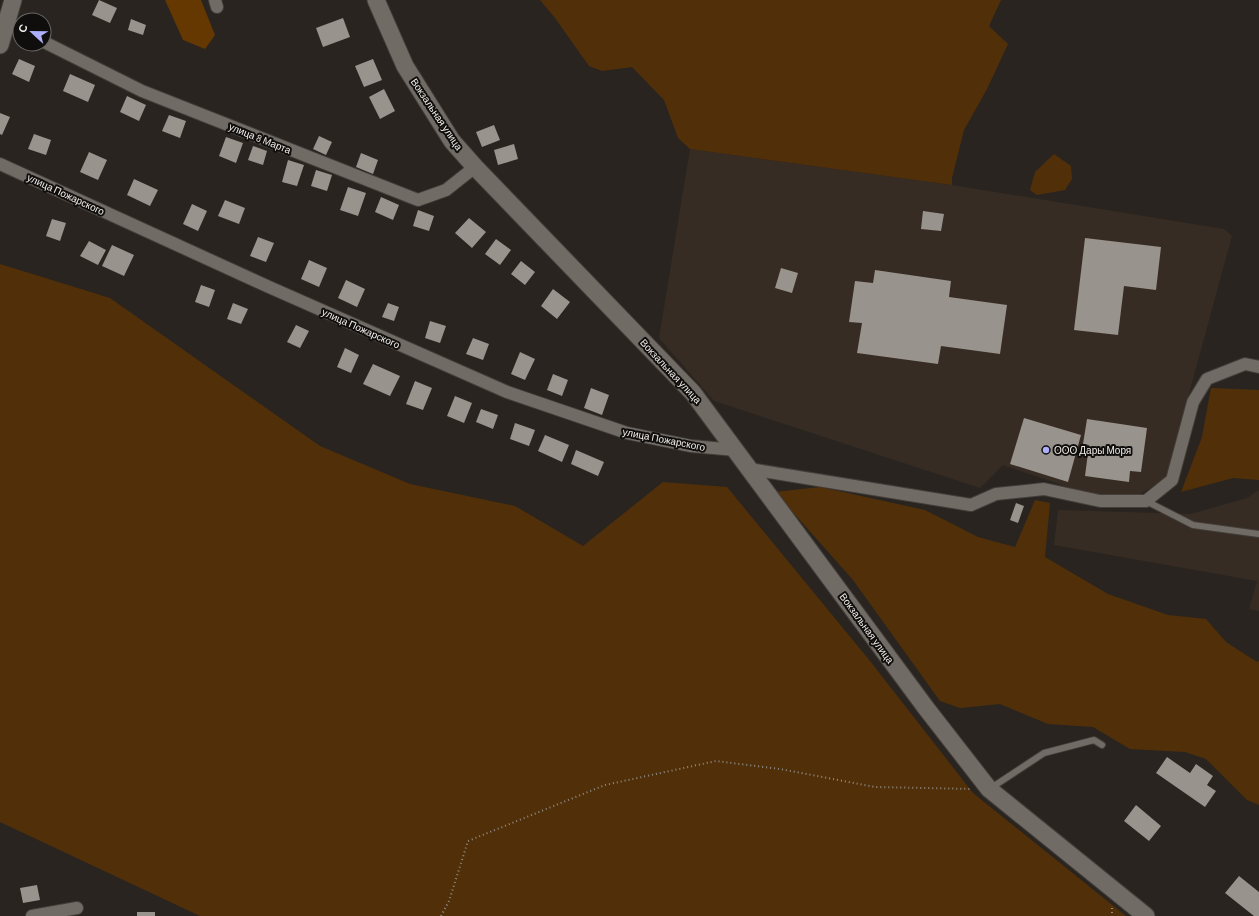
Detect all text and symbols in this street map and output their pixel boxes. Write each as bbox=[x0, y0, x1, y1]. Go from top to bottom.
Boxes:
north arrow bbox=[12, 12, 52, 52]
text: С bbox=[15, 22, 30, 34]
street label: Вокзальная улица bbox=[409, 76, 466, 152]
street label: улица 8 Марта bbox=[227, 120, 293, 156]
street label: улица Пожарского bbox=[25, 171, 107, 217]
street label: улица Пожарского bbox=[320, 305, 402, 351]
street label: Вокзальная улица bbox=[638, 336, 704, 406]
street label: улица Пожарского bbox=[622, 425, 707, 453]
place label: ООО Дары Моря bbox=[1054, 444, 1131, 456]
marker: ООО Дары Моря bbox=[1041, 445, 1051, 455]
street label: Вокзальная улица bbox=[837, 591, 897, 666]

